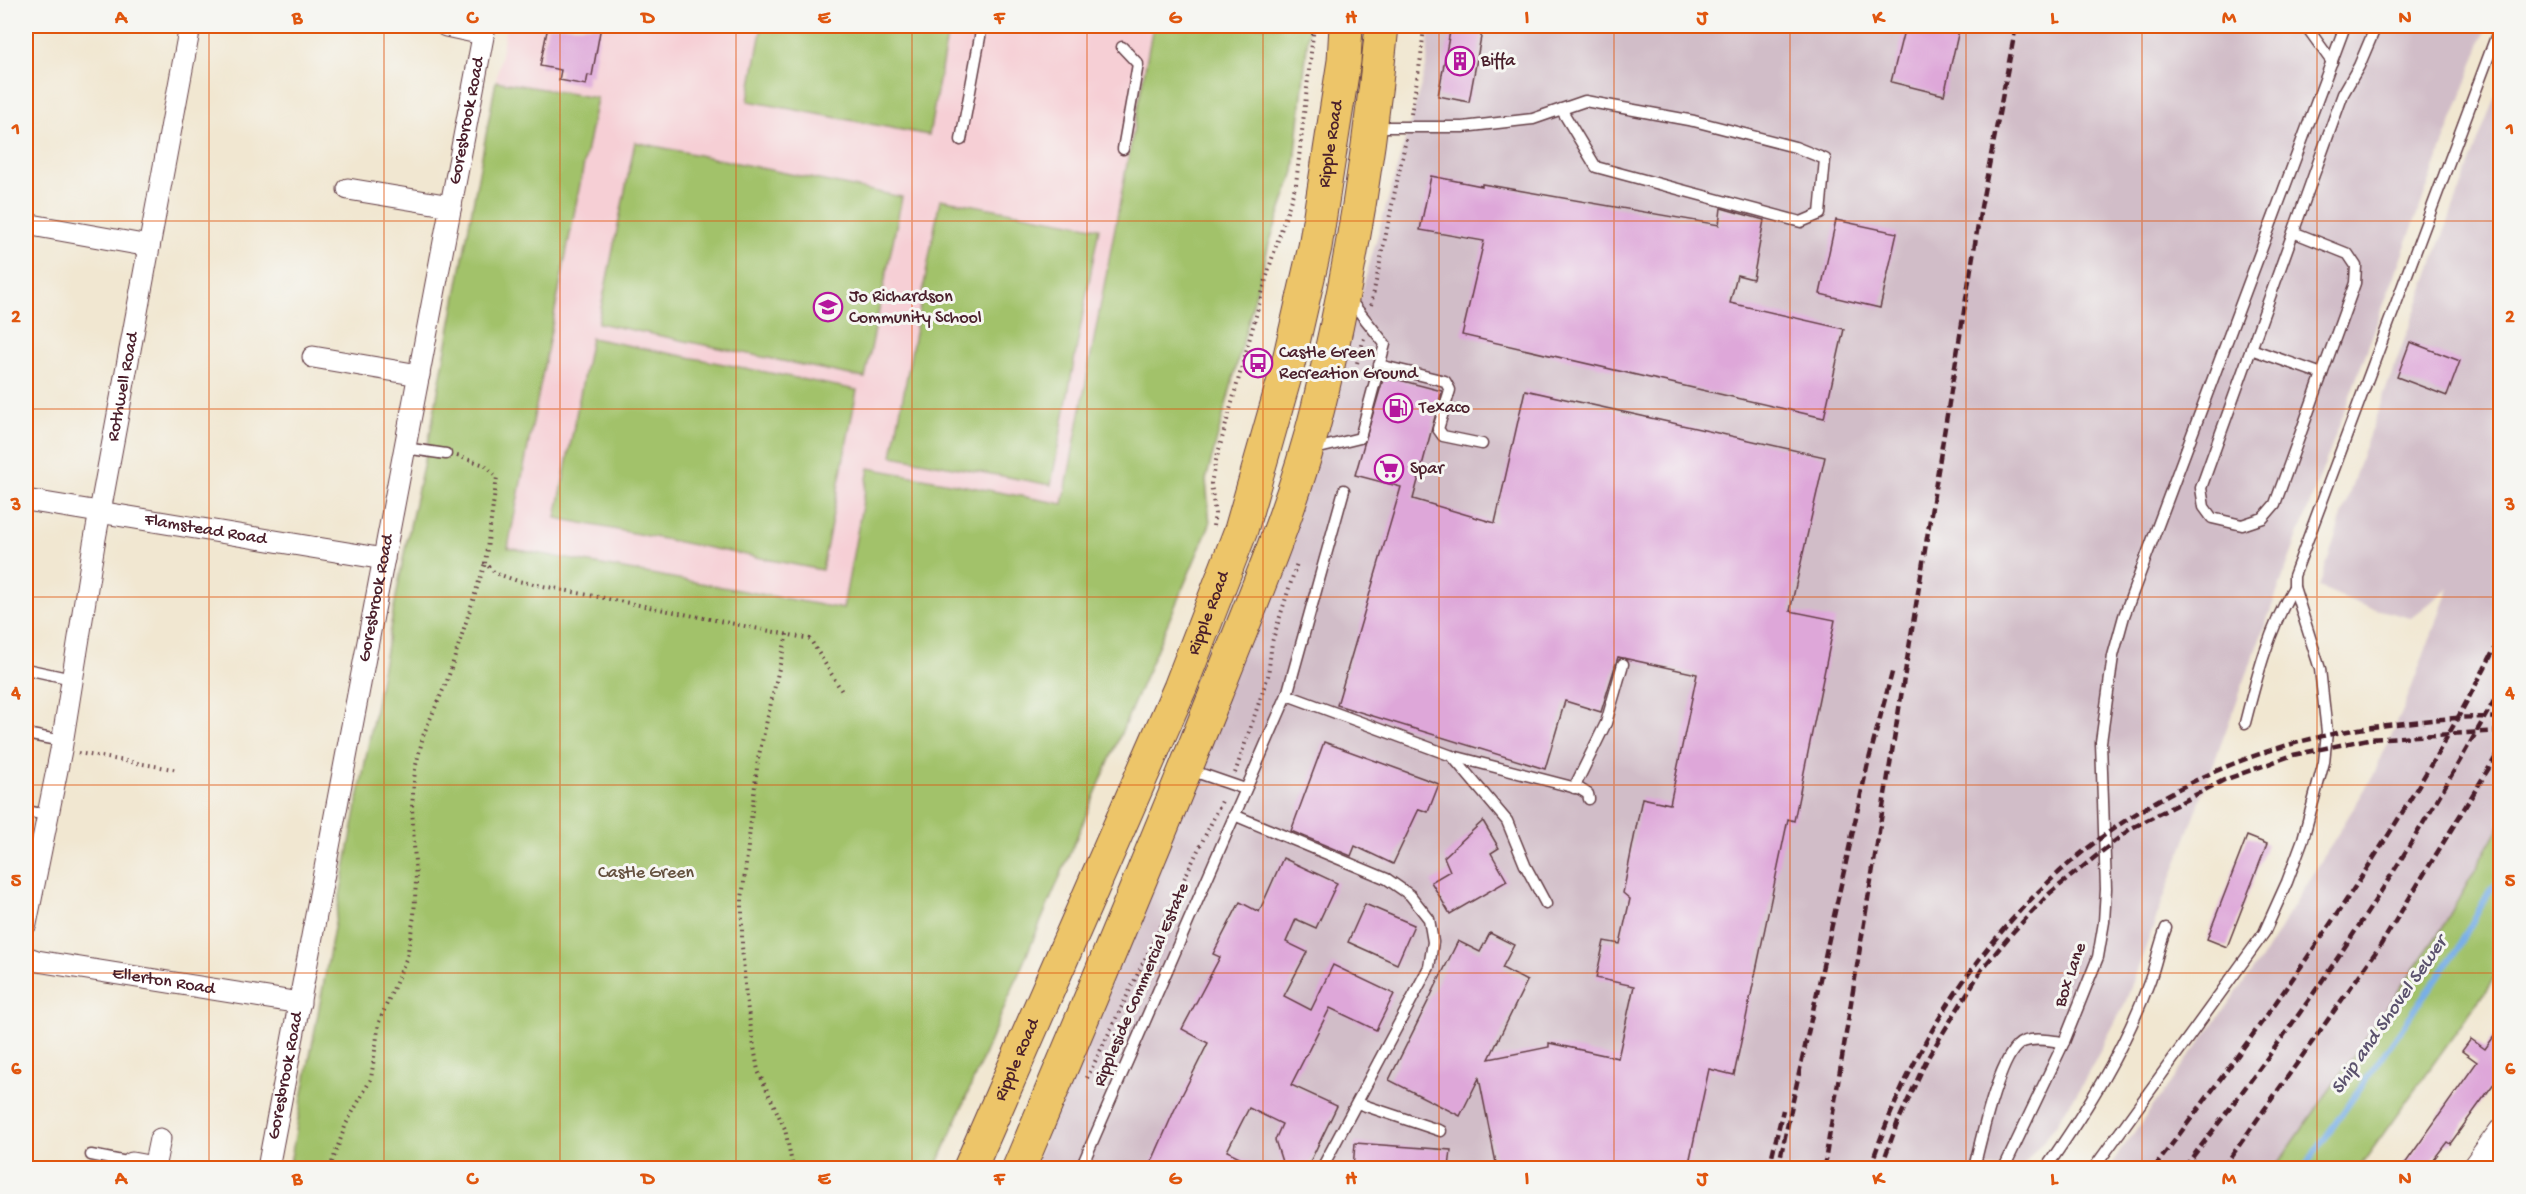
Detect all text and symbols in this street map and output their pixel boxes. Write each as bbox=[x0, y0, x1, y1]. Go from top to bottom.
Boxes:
text: A bbox=[114, 8, 129, 31]
text: B bbox=[291, 8, 303, 31]
text: C bbox=[466, 8, 480, 31]
text: D bbox=[639, 8, 655, 31]
text: E bbox=[818, 8, 832, 31]
text: F bbox=[993, 8, 1006, 31]
text: G bbox=[1169, 8, 1183, 31]
text: H bbox=[1345, 8, 1357, 31]
text: I bbox=[1525, 8, 1530, 31]
text: J bbox=[1696, 8, 1709, 31]
text: K bbox=[1871, 8, 1886, 31]
text: L bbox=[2050, 8, 2059, 31]
text: M bbox=[2222, 8, 2237, 31]
text: N bbox=[2398, 8, 2412, 31]
building icon: Biffa bbox=[1444, 45, 1476, 77]
place label: Biffa bbox=[1480, 51, 1516, 72]
street label: Goresbrook Road bbox=[445, 54, 490, 186]
street label: Ripple Road bbox=[1314, 98, 1348, 189]
text: 1 bbox=[11, 119, 20, 142]
text: 1 bbox=[2505, 119, 2514, 142]
place label: Jo Richardson Community School bbox=[849, 287, 982, 329]
school or university icon: Jo Richardson Community School bbox=[812, 291, 844, 323]
text: 2 bbox=[11, 307, 21, 330]
text: 2 bbox=[2505, 307, 2515, 330]
street label: Rothwell Road bbox=[103, 329, 144, 443]
place label: Castle Green Recreation Ground bbox=[1279, 343, 1419, 385]
bus stop icon: Castle Green Recreation Ground bbox=[1242, 347, 1274, 379]
fuel station icon: Texaco bbox=[1382, 392, 1414, 424]
place label: Texaco bbox=[1418, 398, 1470, 419]
supermarket icon: Spar bbox=[1373, 453, 1405, 485]
place label: Spar bbox=[1410, 459, 1445, 480]
text: 3 bbox=[10, 495, 21, 518]
text: 3 bbox=[2504, 495, 2515, 518]
street label: Flamstead Road bbox=[142, 509, 270, 550]
street label: Goresbrook Road bbox=[354, 531, 399, 664]
street label: Ripple Road bbox=[1183, 567, 1235, 658]
text: 4 bbox=[10, 683, 21, 706]
text: 4 bbox=[2504, 683, 2515, 706]
park label: Castle Green bbox=[598, 863, 694, 884]
text: 5 bbox=[11, 871, 22, 894]
text: 5 bbox=[2505, 871, 2516, 894]
street label: Rippleside Commercial Estate bbox=[1089, 879, 1195, 1090]
water label: Ship and Shovel Sewer bbox=[2327, 930, 2455, 1099]
street label: Box Lane bbox=[2050, 939, 2092, 1011]
street label: Ellerton Road bbox=[111, 963, 218, 1000]
street label: Goresbrook Road bbox=[263, 1009, 308, 1141]
street label: Ripple Road bbox=[990, 1014, 1045, 1104]
text: 6 bbox=[11, 1059, 22, 1082]
text: 6 bbox=[2505, 1059, 2516, 1082]
text: A bbox=[114, 1169, 129, 1192]
text: B bbox=[291, 1169, 303, 1192]
text: C bbox=[466, 1169, 480, 1192]
text: D bbox=[639, 1169, 655, 1192]
text: E bbox=[818, 1169, 832, 1192]
text: F bbox=[993, 1169, 1006, 1192]
text: G bbox=[1169, 1169, 1183, 1192]
text: H bbox=[1345, 1169, 1357, 1192]
text: I bbox=[1525, 1169, 1530, 1192]
text: J bbox=[1696, 1169, 1709, 1192]
text: K bbox=[1871, 1169, 1886, 1192]
text: L bbox=[2050, 1169, 2059, 1192]
text: M bbox=[2222, 1169, 2237, 1192]
text: N bbox=[2398, 1169, 2412, 1192]

